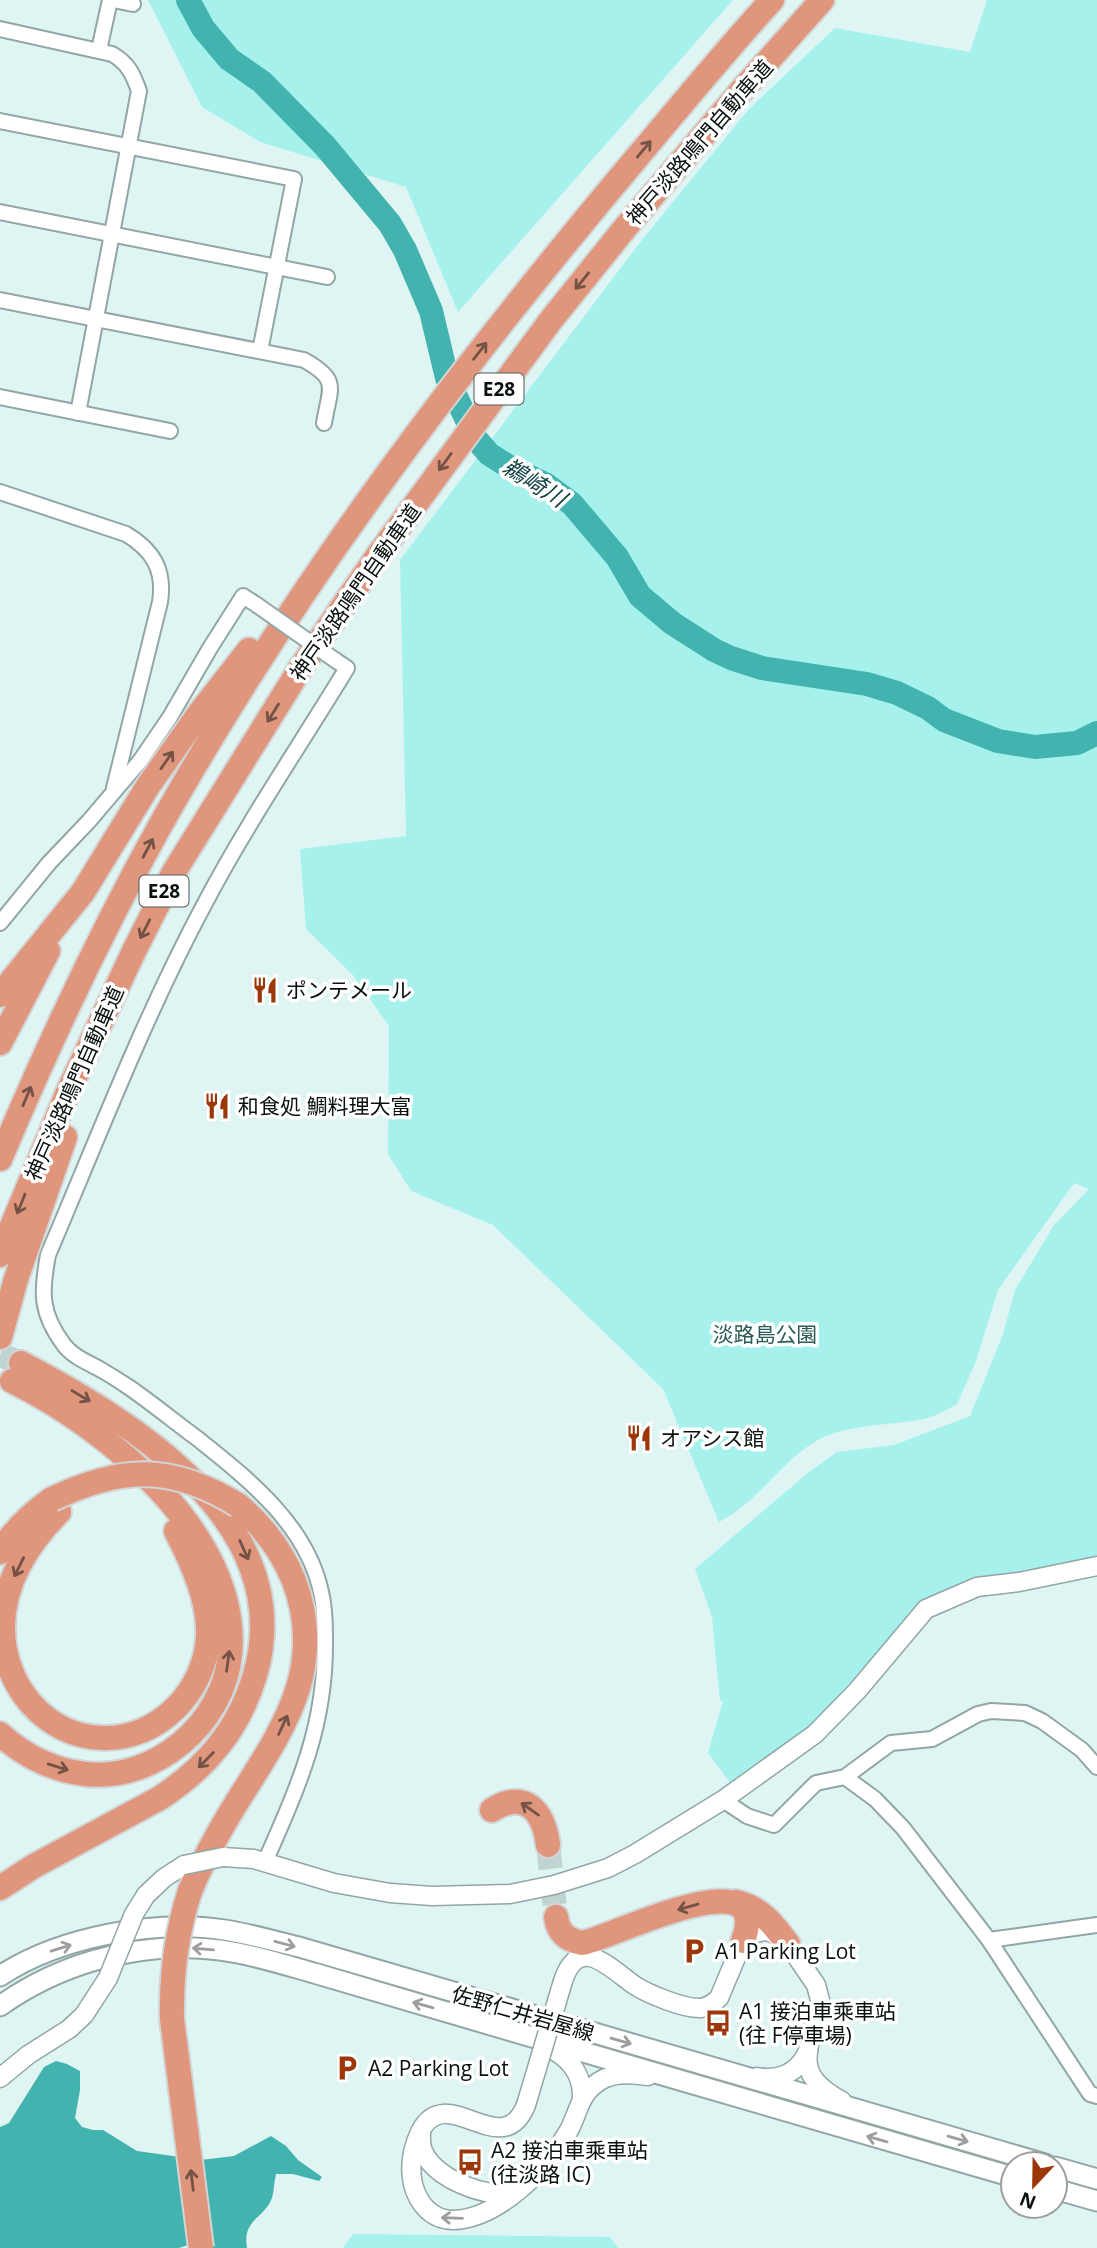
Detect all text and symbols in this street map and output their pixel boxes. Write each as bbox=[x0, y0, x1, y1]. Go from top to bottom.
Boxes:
street label: 神戸淡路鳴門自動車道 bbox=[620, 54, 778, 230]
one-way arrow bbox=[636, 141, 652, 159]
one-way arrow bbox=[575, 271, 590, 289]
one-way arrow bbox=[473, 342, 488, 361]
road number: E28 bbox=[475, 374, 524, 404]
water label: 鵜崎川 bbox=[497, 450, 575, 515]
one-way arrow bbox=[438, 453, 453, 471]
street label: 神戸淡路鳴門自動車道 bbox=[283, 498, 427, 686]
one-way arrow bbox=[265, 702, 279, 722]
one-way arrow bbox=[160, 751, 174, 770]
one-way arrow bbox=[142, 838, 156, 859]
road number: E28 bbox=[140, 876, 188, 906]
one-way arrow bbox=[137, 919, 151, 939]
restaurant icon: ポンテメール bbox=[250, 975, 280, 1005]
place label: ポンテメール bbox=[286, 976, 412, 1004]
street label: 神戸淡路鳴門自動車道 bbox=[19, 981, 129, 1185]
one-way arrow bbox=[21, 1086, 34, 1108]
restaurant icon: 和食処 鯛料理大富 bbox=[202, 1091, 232, 1121]
place label: 和食処 鯛料理大富 bbox=[238, 1092, 411, 1120]
one-way arrow bbox=[13, 1192, 26, 1214]
park label: 淡路島公園 bbox=[713, 1320, 818, 1348]
one-way arrow bbox=[70, 1390, 90, 1404]
restaurant icon: オアシス館 bbox=[624, 1423, 654, 1453]
place label: オアシス館 bbox=[660, 1424, 764, 1452]
one-way arrow bbox=[238, 1539, 251, 1560]
one-way arrow bbox=[11, 1556, 25, 1577]
one-way arrow bbox=[222, 1651, 235, 1673]
one-way arrow bbox=[277, 1715, 290, 1736]
one-way arrow bbox=[198, 1752, 215, 1769]
one-way arrow bbox=[47, 1762, 69, 1775]
one-way arrow bbox=[521, 1802, 540, 1817]
one-way arrow bbox=[677, 1901, 699, 1914]
parking icon: A1 Parking Lot bbox=[679, 1936, 709, 1966]
place label: A1 Parking Lot bbox=[715, 1937, 856, 1965]
one-way arrow bbox=[273, 1938, 296, 1951]
one-way arrow bbox=[50, 1940, 72, 1953]
one-way arrow bbox=[193, 1942, 215, 1955]
street label: 佐野仁井岩屋線 bbox=[448, 1979, 598, 2047]
place label: A1 接泊車乘車站 (往 F停車場) bbox=[739, 1997, 896, 2049]
one-way arrow bbox=[413, 1998, 435, 2011]
bus stop icon: A1 接泊車乘車站 (往 F停車場) bbox=[703, 2008, 733, 2038]
one-way arrow bbox=[610, 2036, 632, 2049]
parking icon: A2 Parking Lot bbox=[332, 2053, 362, 2083]
place label: A2 Parking Lot bbox=[368, 2054, 509, 2082]
one-way arrow bbox=[866, 2131, 888, 2144]
one-way arrow bbox=[946, 2133, 968, 2146]
place label: A2 接泊車乘車站 (往淡路 IC) bbox=[491, 2136, 648, 2188]
bus stop icon: A2 接泊車乘車站 (往淡路 IC) bbox=[455, 2147, 485, 2177]
north arrow bbox=[999, 2150, 1069, 2220]
one-way arrow bbox=[185, 2169, 198, 2192]
text: N bbox=[1016, 2186, 1040, 2216]
one-way arrow bbox=[441, 2211, 464, 2225]

